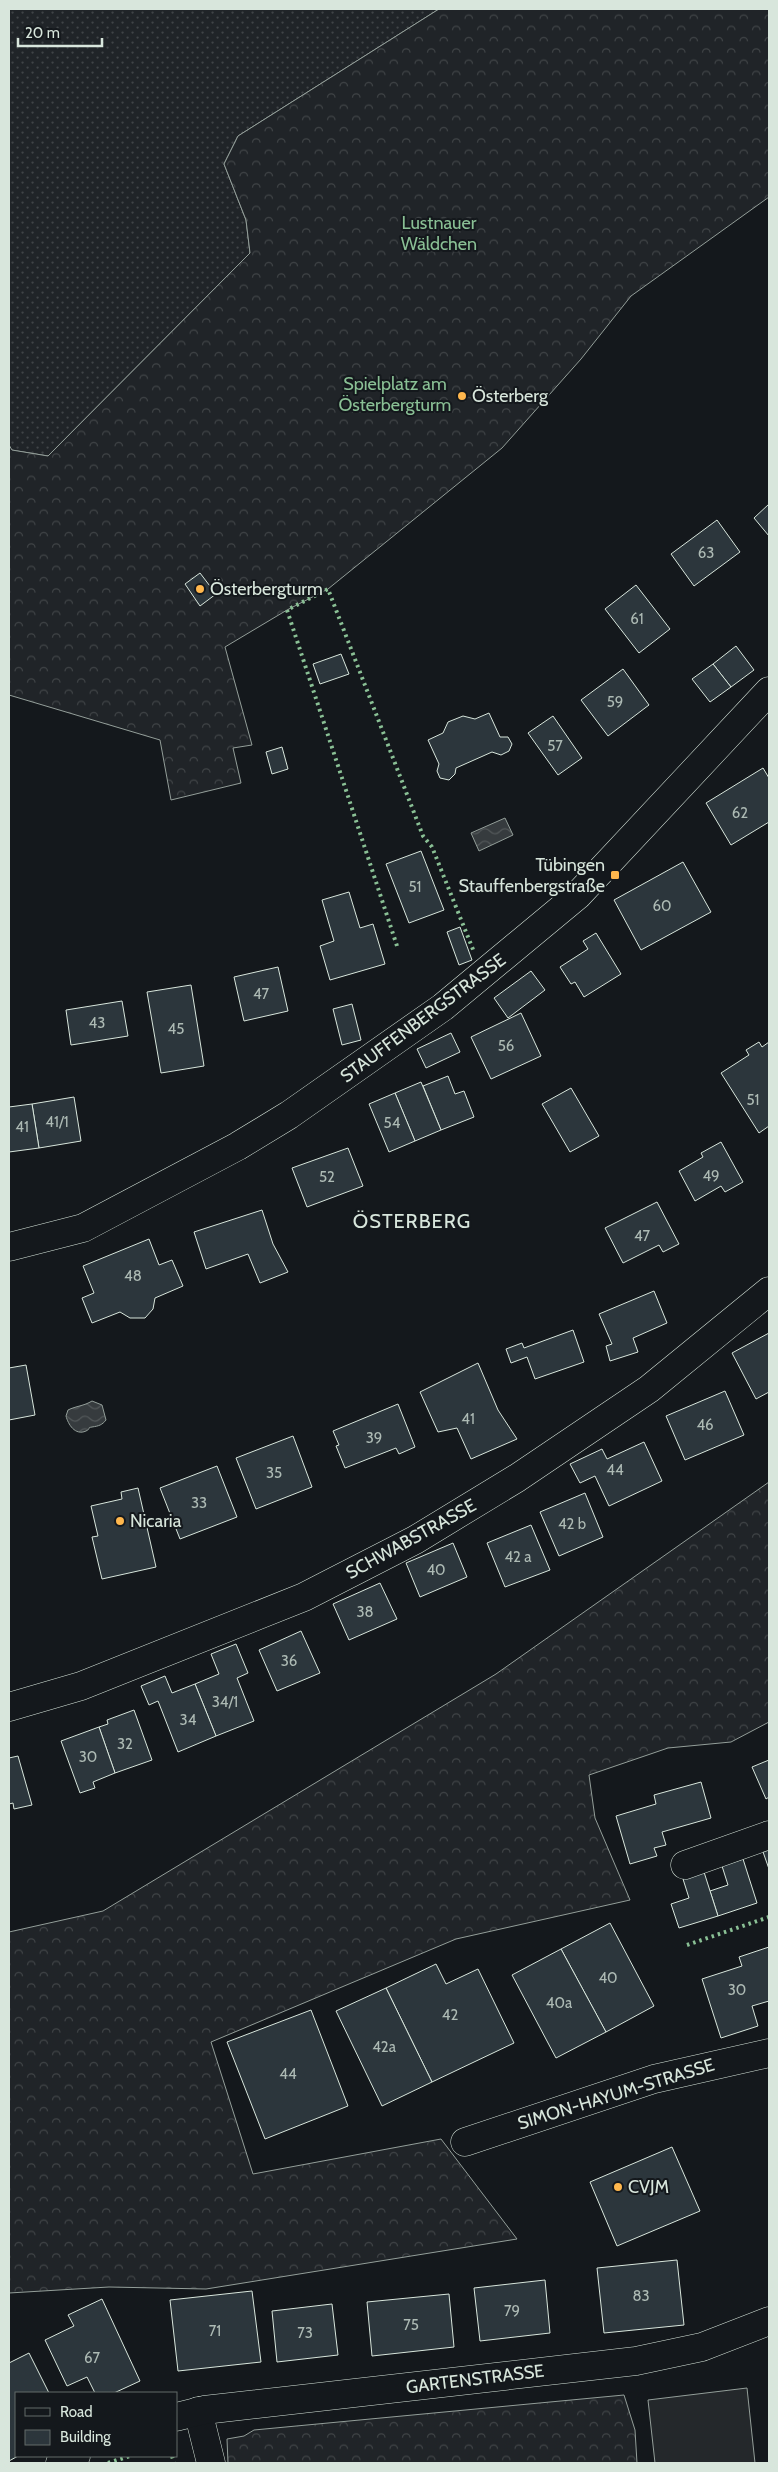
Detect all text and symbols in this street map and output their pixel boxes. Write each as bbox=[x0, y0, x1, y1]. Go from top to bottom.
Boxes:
scale bar bbox=[18, 15, 101, 47]
text: 20 m bbox=[25, 24, 60, 42]
park label: Lustnauer Wäldchen bbox=[401, 212, 477, 255]
park label: Spielplatz am Österbergturm bbox=[339, 373, 451, 416]
place label: Österberg bbox=[472, 385, 549, 407]
marker: Österberg bbox=[456, 390, 468, 402]
house number: 63 bbox=[698, 544, 714, 562]
place label: Österbergturm bbox=[210, 578, 323, 600]
marker: Österbergturm bbox=[194, 583, 206, 595]
house number: 61 bbox=[630, 610, 644, 628]
house number: 59 bbox=[607, 693, 623, 711]
house number: 57 bbox=[547, 737, 563, 755]
house number: 62 bbox=[732, 804, 748, 822]
place label: Tübingen Stauffenbergstraße bbox=[459, 854, 605, 897]
marker: Tübingen Stauffenbergstraße bbox=[609, 869, 621, 881]
house number: 51 bbox=[408, 878, 422, 896]
house number: 60 bbox=[653, 897, 672, 915]
street label: STAUFFENBERGSTRASSE bbox=[336, 949, 510, 1087]
house number: 47 bbox=[253, 985, 270, 1003]
house number: 43 bbox=[89, 1014, 105, 1032]
house number: 45 bbox=[168, 1020, 184, 1038]
house number: 56 bbox=[498, 1037, 514, 1055]
house number: 51 bbox=[746, 1091, 760, 1109]
house number: 41/1 bbox=[45, 1113, 69, 1131]
house number: 54 bbox=[384, 1114, 401, 1132]
house number: 41 bbox=[15, 1118, 29, 1136]
house number: 49 bbox=[702, 1167, 720, 1185]
house number: 52 bbox=[319, 1168, 335, 1186]
district label: ÖSTERBERG bbox=[353, 1209, 471, 1233]
house number: 47 bbox=[634, 1227, 651, 1245]
house number: 48 bbox=[124, 1267, 142, 1285]
house number: 41 bbox=[461, 1410, 475, 1428]
house number: 46 bbox=[696, 1416, 714, 1434]
house number: 39 bbox=[366, 1429, 382, 1447]
house number: 44 bbox=[606, 1461, 624, 1479]
house number: 35 bbox=[266, 1464, 282, 1482]
house number: 33 bbox=[191, 1494, 207, 1512]
street label: SCHWABSTRASSE bbox=[342, 1494, 480, 1584]
place label: Nicaria bbox=[130, 1510, 182, 1532]
marker: Nicaria bbox=[114, 1515, 126, 1527]
house number: 42 b bbox=[558, 1515, 586, 1533]
house number: 42 a bbox=[504, 1548, 532, 1566]
house number: 40 bbox=[426, 1561, 446, 1579]
house number: 38 bbox=[356, 1603, 374, 1621]
house number: 36 bbox=[281, 1652, 297, 1670]
house number: 34/1 bbox=[212, 1693, 238, 1711]
house number: 34 bbox=[180, 1711, 197, 1729]
house number: 32 bbox=[117, 1735, 133, 1753]
house number: 30 bbox=[79, 1748, 97, 1766]
house number: 40 bbox=[598, 1969, 618, 1987]
house number: 30 bbox=[728, 1981, 746, 1999]
house number: 40a bbox=[546, 1994, 573, 2012]
house number: 42 bbox=[442, 2006, 458, 2024]
house number: 42a bbox=[372, 2038, 397, 2056]
street label: SIMON-HAYUM-STRASSE bbox=[515, 2054, 717, 2134]
house number: 44 bbox=[279, 2065, 297, 2083]
place label: CVJM bbox=[628, 2176, 669, 2198]
marker: CVJM bbox=[612, 2181, 624, 2193]
house number: 83 bbox=[632, 2287, 650, 2305]
house number: 79 bbox=[504, 2302, 520, 2320]
house number: 75 bbox=[403, 2316, 419, 2334]
house number: 71 bbox=[209, 2322, 221, 2340]
house number: 73 bbox=[297, 2324, 313, 2342]
house number: 67 bbox=[84, 2349, 100, 2367]
street label: GARTENSTRASSE bbox=[405, 2360, 545, 2398]
legend bbox=[15, 2392, 178, 2457]
text: Road bbox=[60, 2403, 93, 2421]
text: Building bbox=[60, 2428, 111, 2446]

